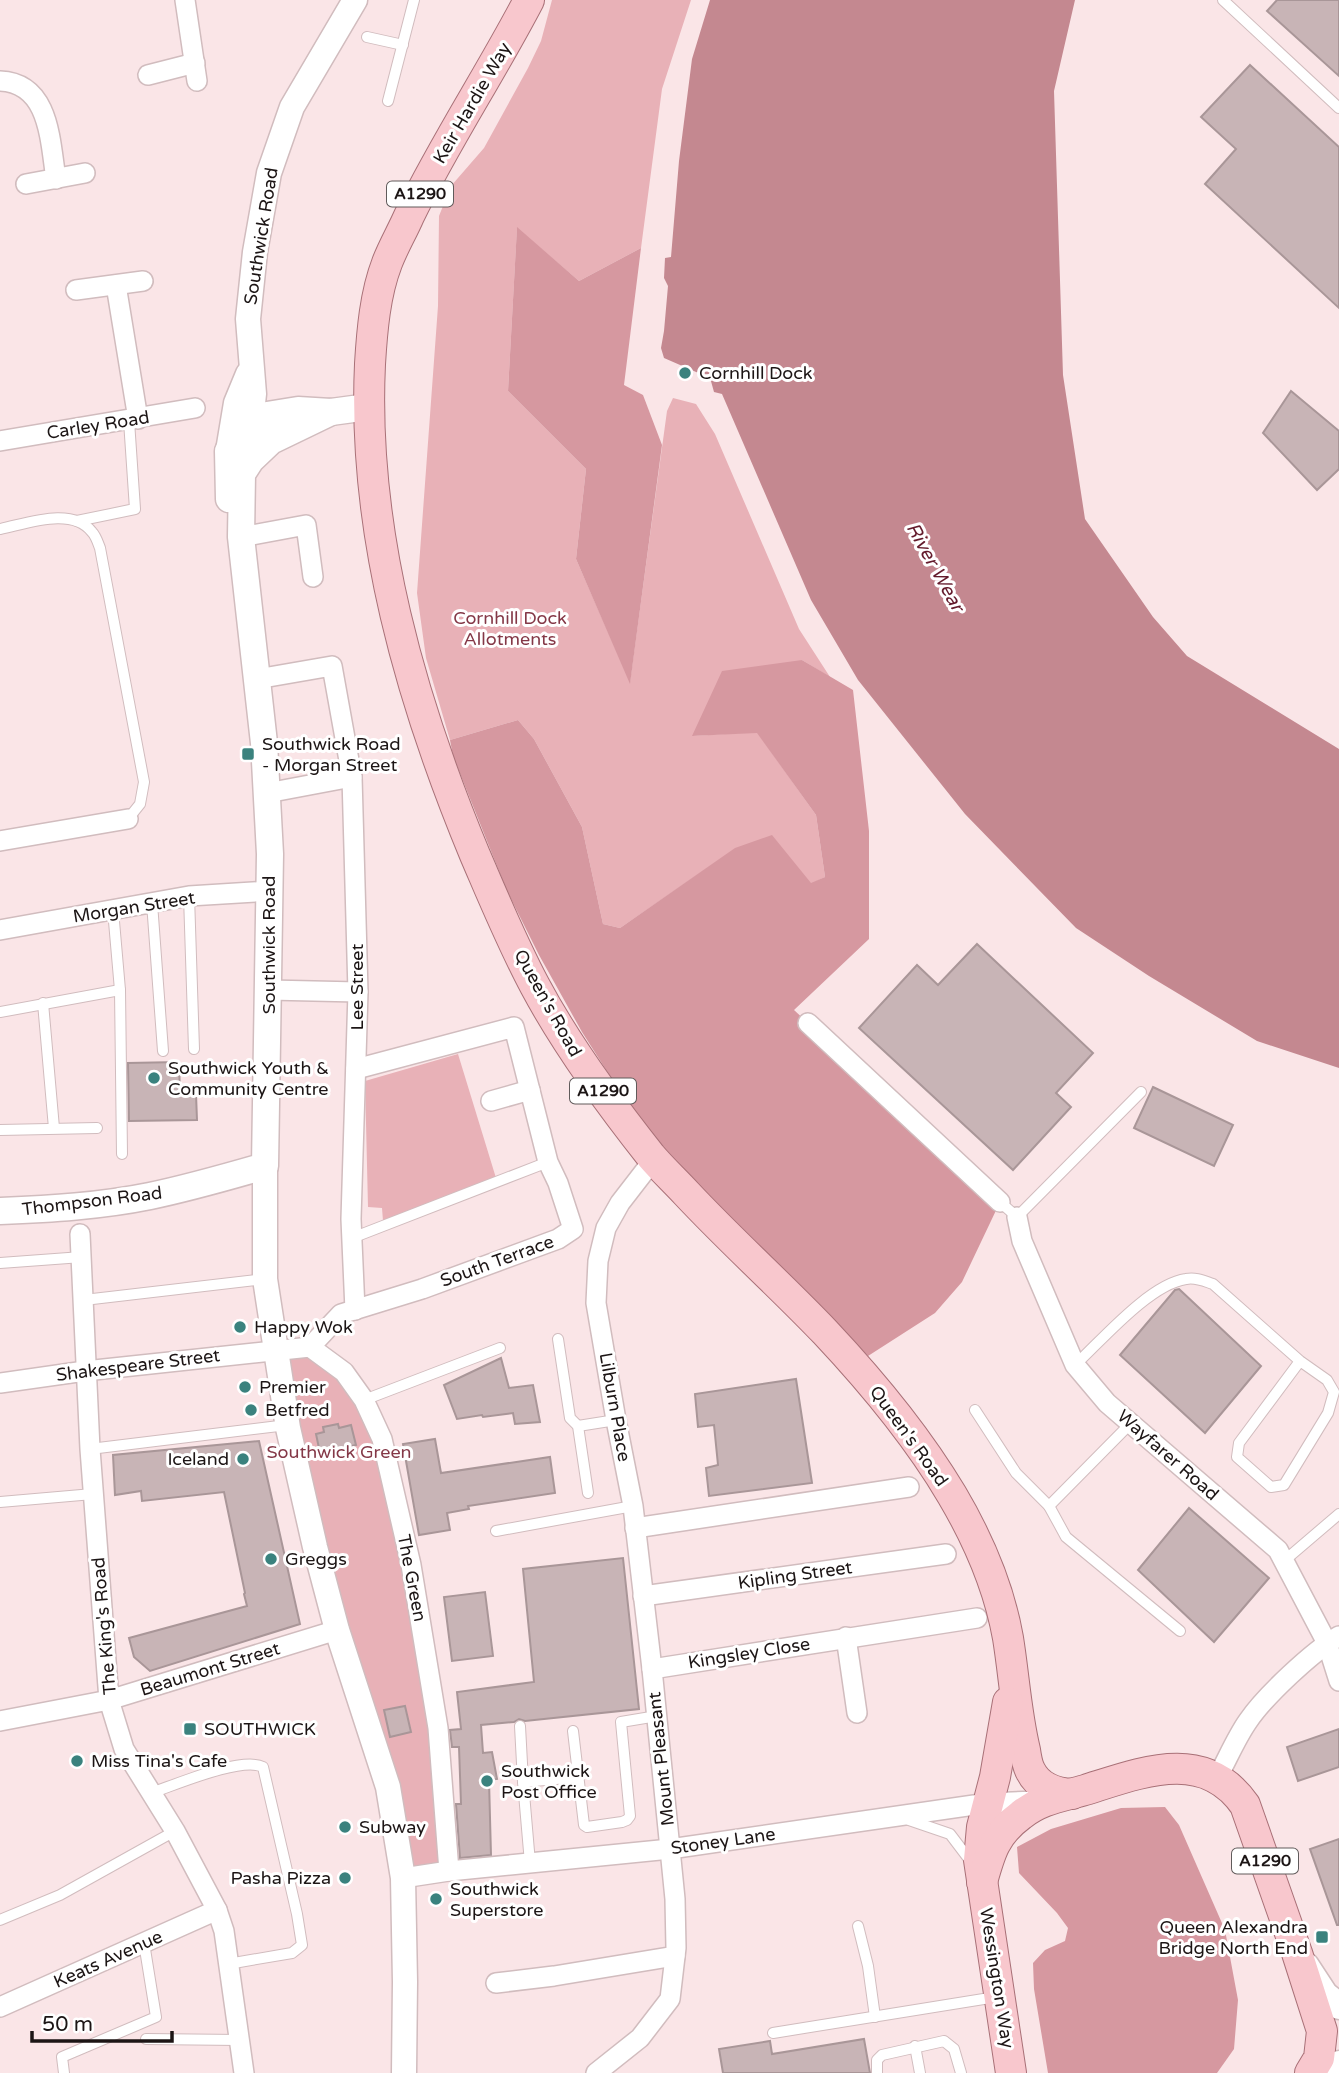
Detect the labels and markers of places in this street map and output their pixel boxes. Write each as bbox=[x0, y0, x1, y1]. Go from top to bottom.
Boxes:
place label: Cornhill Dock bbox=[699, 362, 813, 384]
marker: Cornhill Dock bbox=[677, 365, 693, 381]
place label: Southwick Road - Morgan Street bbox=[262, 733, 401, 776]
marker: Southwick Road - Morgan Street bbox=[240, 746, 256, 762]
place label: Southwick Youth & Community Centre bbox=[168, 1057, 329, 1100]
marker: Southwick Youth & Community Centre bbox=[146, 1070, 162, 1086]
place label: Happy Wok bbox=[254, 1316, 353, 1338]
marker: Happy Wok bbox=[232, 1319, 248, 1335]
place label: Premier bbox=[259, 1376, 326, 1398]
marker: Premier bbox=[237, 1379, 253, 1395]
place label: Betfred bbox=[265, 1399, 330, 1421]
marker: Betfred bbox=[243, 1402, 259, 1418]
place label: Iceland bbox=[167, 1448, 229, 1470]
marker: Iceland bbox=[235, 1451, 251, 1467]
place label: Greggs bbox=[285, 1548, 347, 1570]
marker: Greggs bbox=[263, 1551, 279, 1567]
place label: SOUTHWICK bbox=[204, 1718, 316, 1740]
marker: SOUTHWICK bbox=[182, 1721, 198, 1737]
place label: Miss Tina's Cafe bbox=[91, 1750, 227, 1772]
marker: Miss Tina's Cafe bbox=[69, 1753, 85, 1769]
place label: Southwick Post Office bbox=[501, 1760, 597, 1803]
marker: Southwick Post Office bbox=[479, 1773, 495, 1789]
place label: Subway bbox=[359, 1816, 426, 1838]
marker: Subway bbox=[337, 1819, 353, 1835]
place label: Pasha Pizza bbox=[230, 1867, 331, 1889]
marker: Pasha Pizza bbox=[337, 1870, 353, 1886]
place label: Southwick Superstore bbox=[450, 1878, 543, 1921]
marker: Southwick Superstore bbox=[428, 1891, 444, 1907]
place label: Queen Alexandra Bridge North End bbox=[1158, 1916, 1308, 1959]
marker: Queen Alexandra Bridge North End bbox=[1314, 1929, 1330, 1945]

